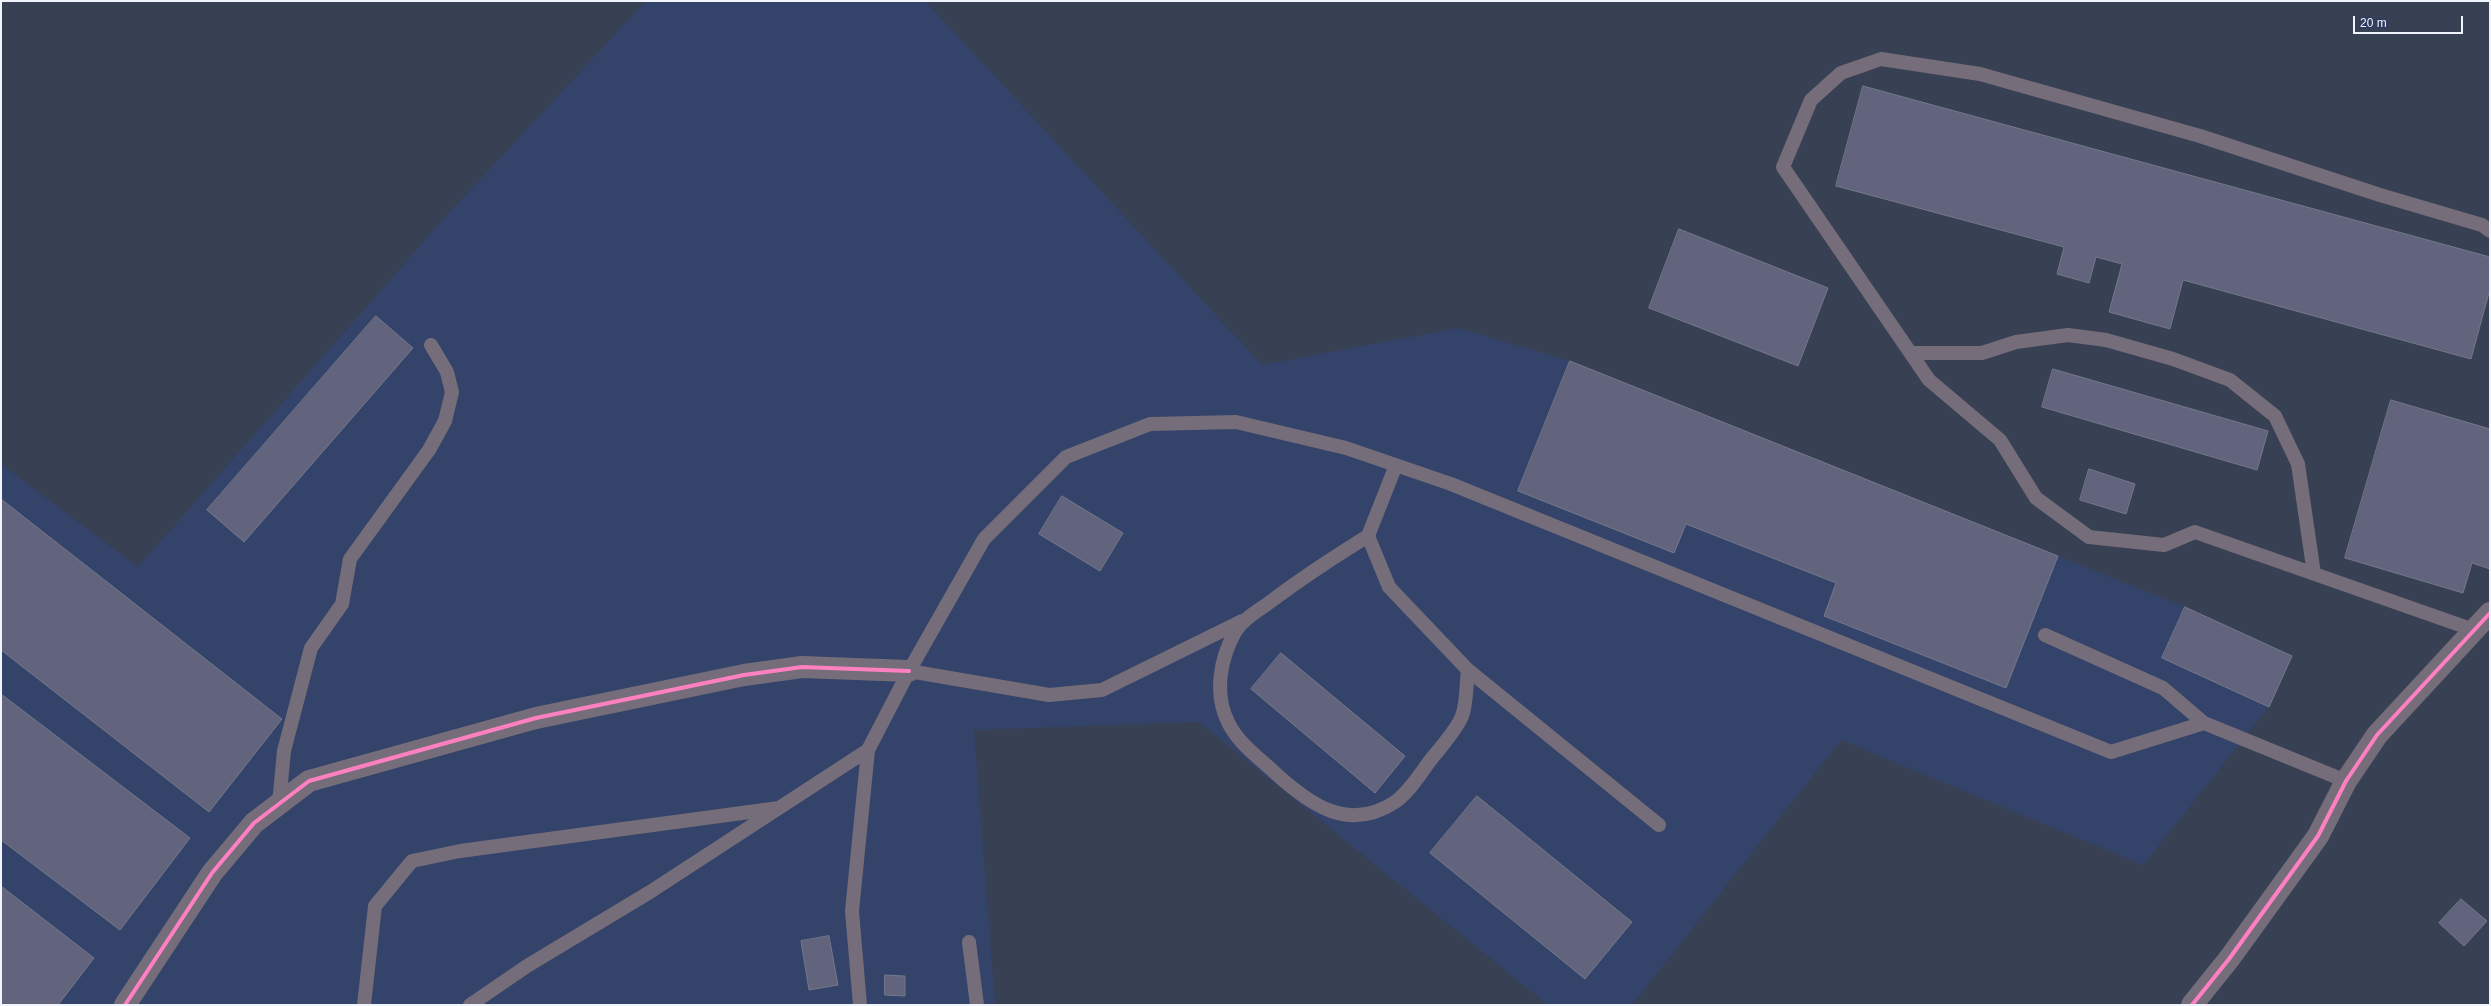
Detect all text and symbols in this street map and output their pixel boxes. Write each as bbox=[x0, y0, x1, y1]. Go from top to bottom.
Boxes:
scale bar bbox=[2355, 8, 2465, 34]
text: 20 m bbox=[2360, 16, 2387, 30]

